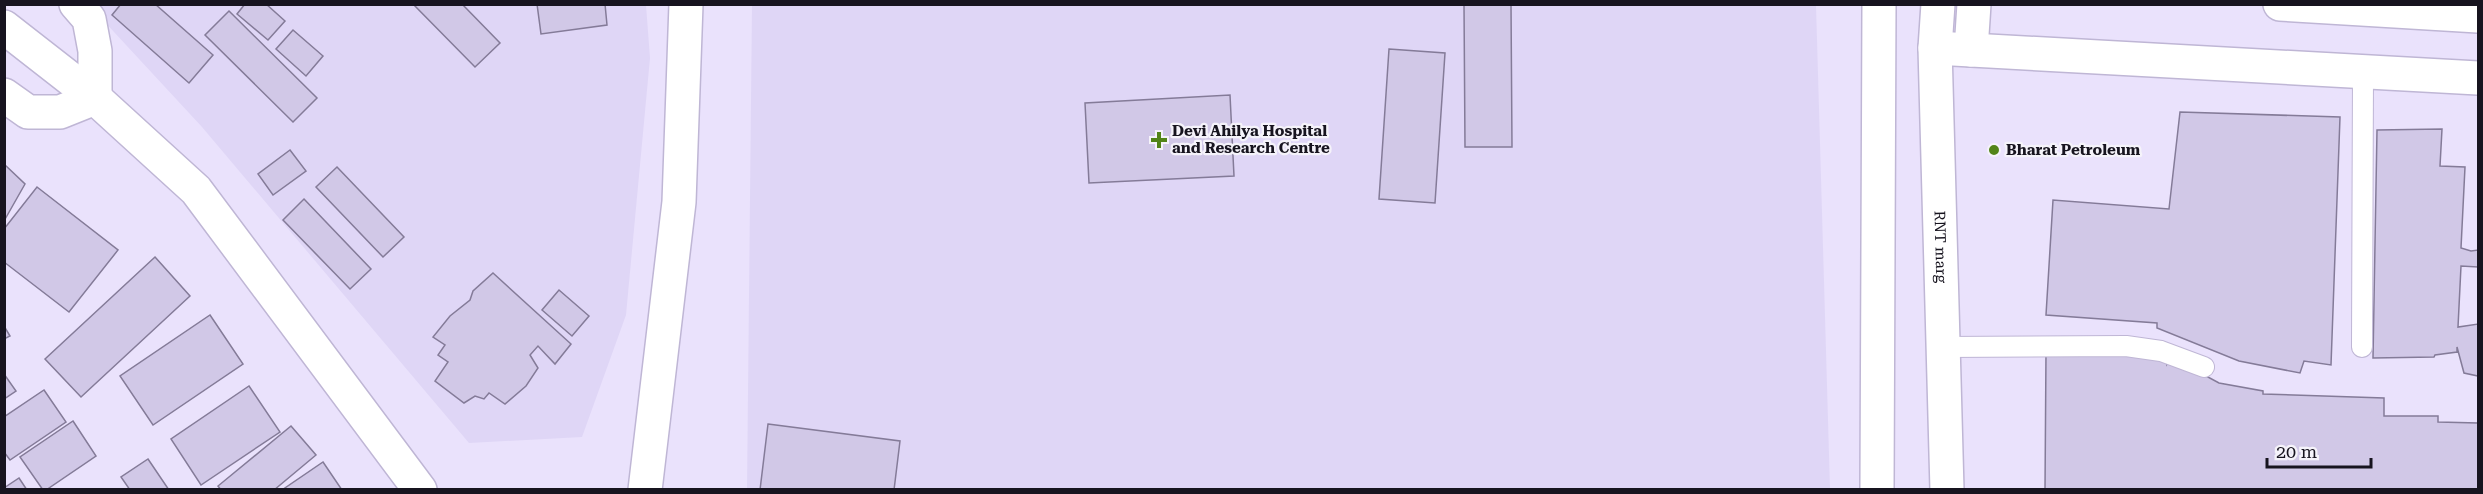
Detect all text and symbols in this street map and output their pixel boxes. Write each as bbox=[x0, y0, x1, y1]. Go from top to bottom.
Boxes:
place label: Devi Ahilya Hospital and Research Centre bbox=[1172, 122, 1330, 157]
marker: Devi Ahilya Hospital and Research Centre bbox=[1150, 131, 1168, 149]
place label: Bharat Petroleum bbox=[2006, 141, 2141, 159]
marker: Bharat Petroleum bbox=[1987, 143, 2001, 157]
street label: RNT marg bbox=[1930, 210, 1950, 284]
scale bar bbox=[2267, 431, 2370, 469]
text: 20 m bbox=[2276, 441, 2317, 462]

